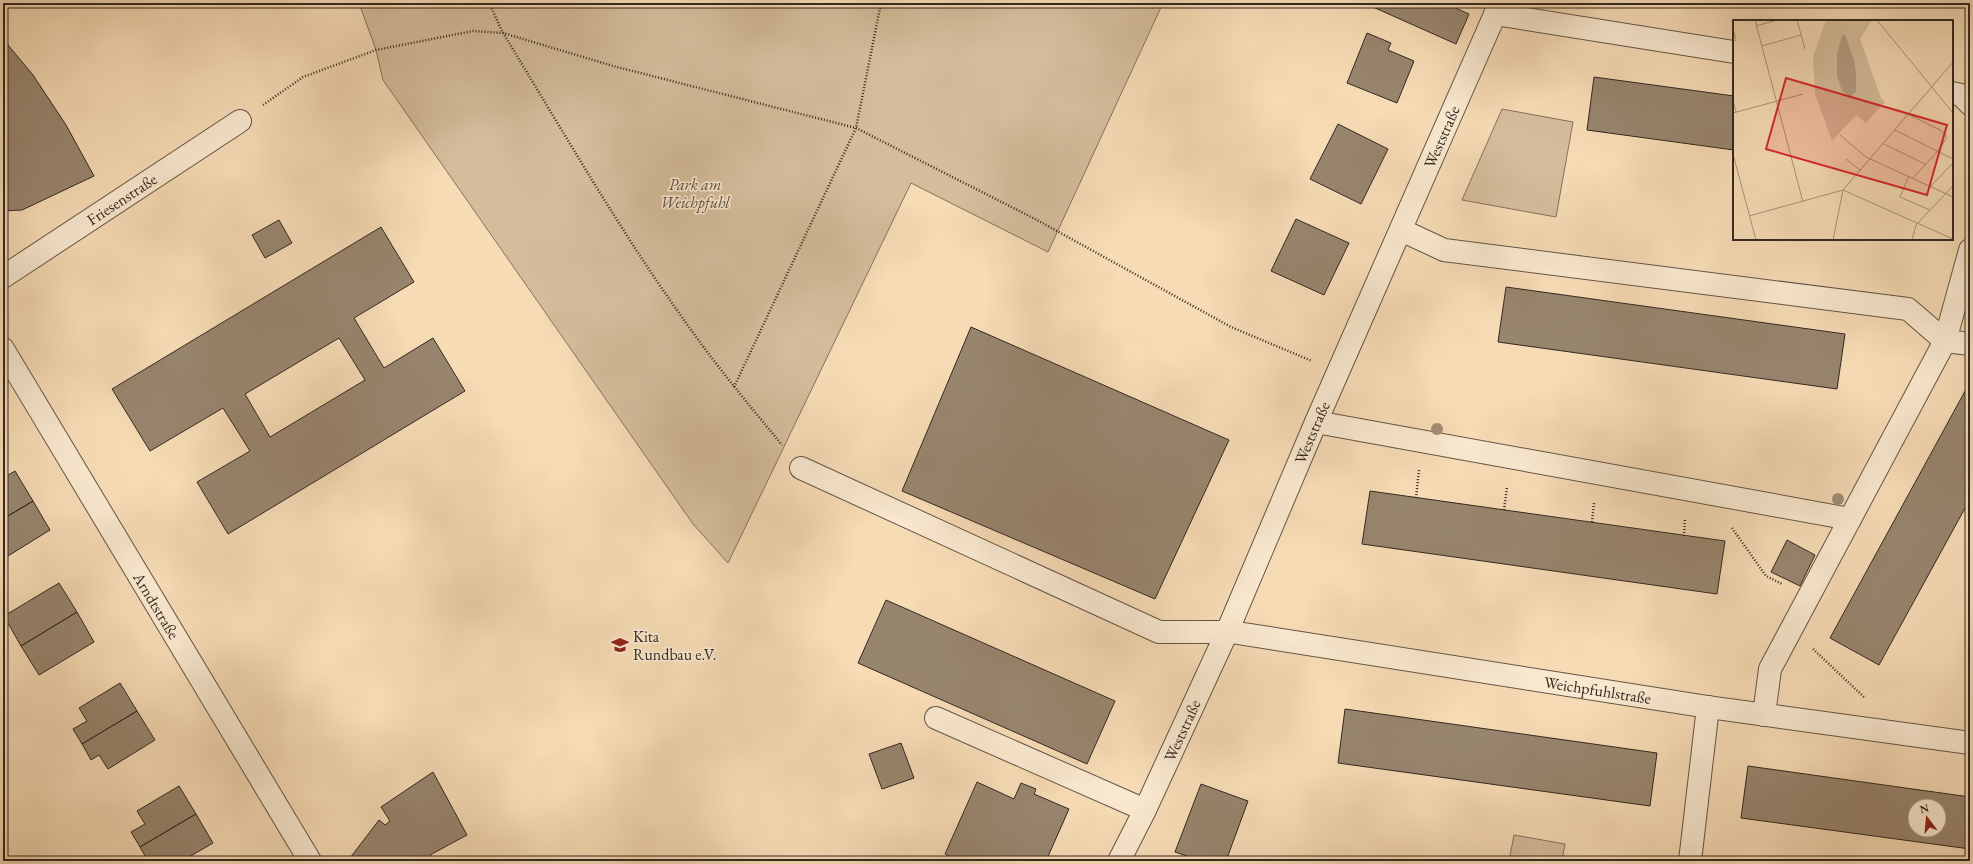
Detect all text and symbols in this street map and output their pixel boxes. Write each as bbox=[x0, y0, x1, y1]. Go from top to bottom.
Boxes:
inset map bbox=[1733, 20, 1953, 240]
street label: Weststraße bbox=[1418, 102, 1464, 171]
street label: Friesenstraße bbox=[82, 168, 161, 230]
park label: Park am Weichpfuhl bbox=[660, 174, 730, 213]
street label: Weststraße bbox=[1289, 398, 1334, 467]
street label: Arndtstraße bbox=[128, 567, 185, 643]
place label: Kita Rundbau e.V. bbox=[633, 626, 716, 665]
school or university icon: Kita Rundbau e.V. bbox=[610, 635, 630, 655]
street label: Weichpfuhlstraße bbox=[1543, 671, 1653, 708]
street label: Weststraße bbox=[1158, 696, 1205, 765]
north arrow bbox=[1907, 798, 1947, 838]
text: N bbox=[1918, 800, 1931, 816]

